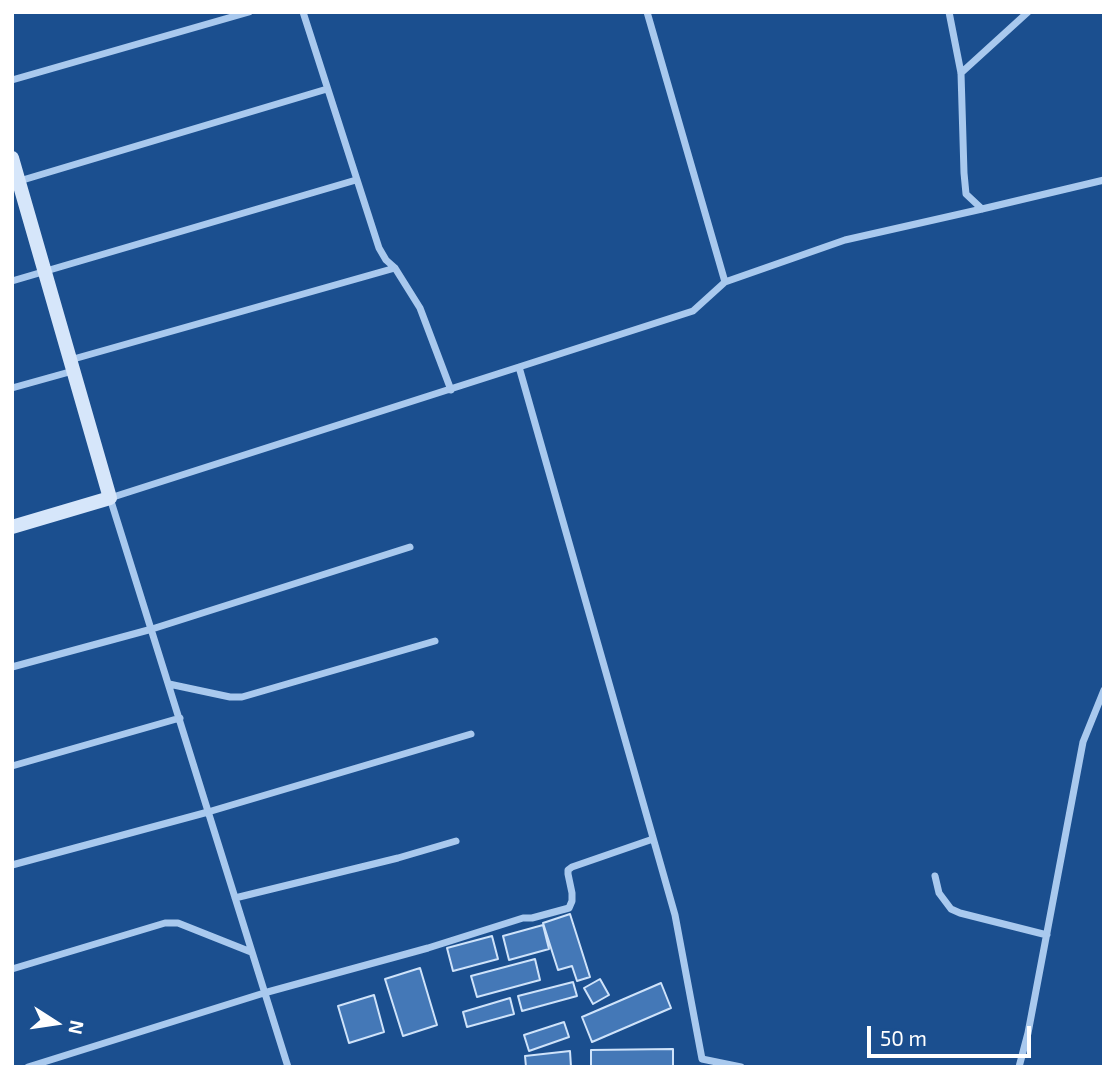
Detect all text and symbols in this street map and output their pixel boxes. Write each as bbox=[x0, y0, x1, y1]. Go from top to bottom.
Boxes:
north arrow bbox=[21, 988, 91, 1058]
scale bar bbox=[871, 1012, 1036, 1056]
text: N bbox=[64, 1018, 90, 1037]
text: 50 m bbox=[880, 1025, 927, 1050]

